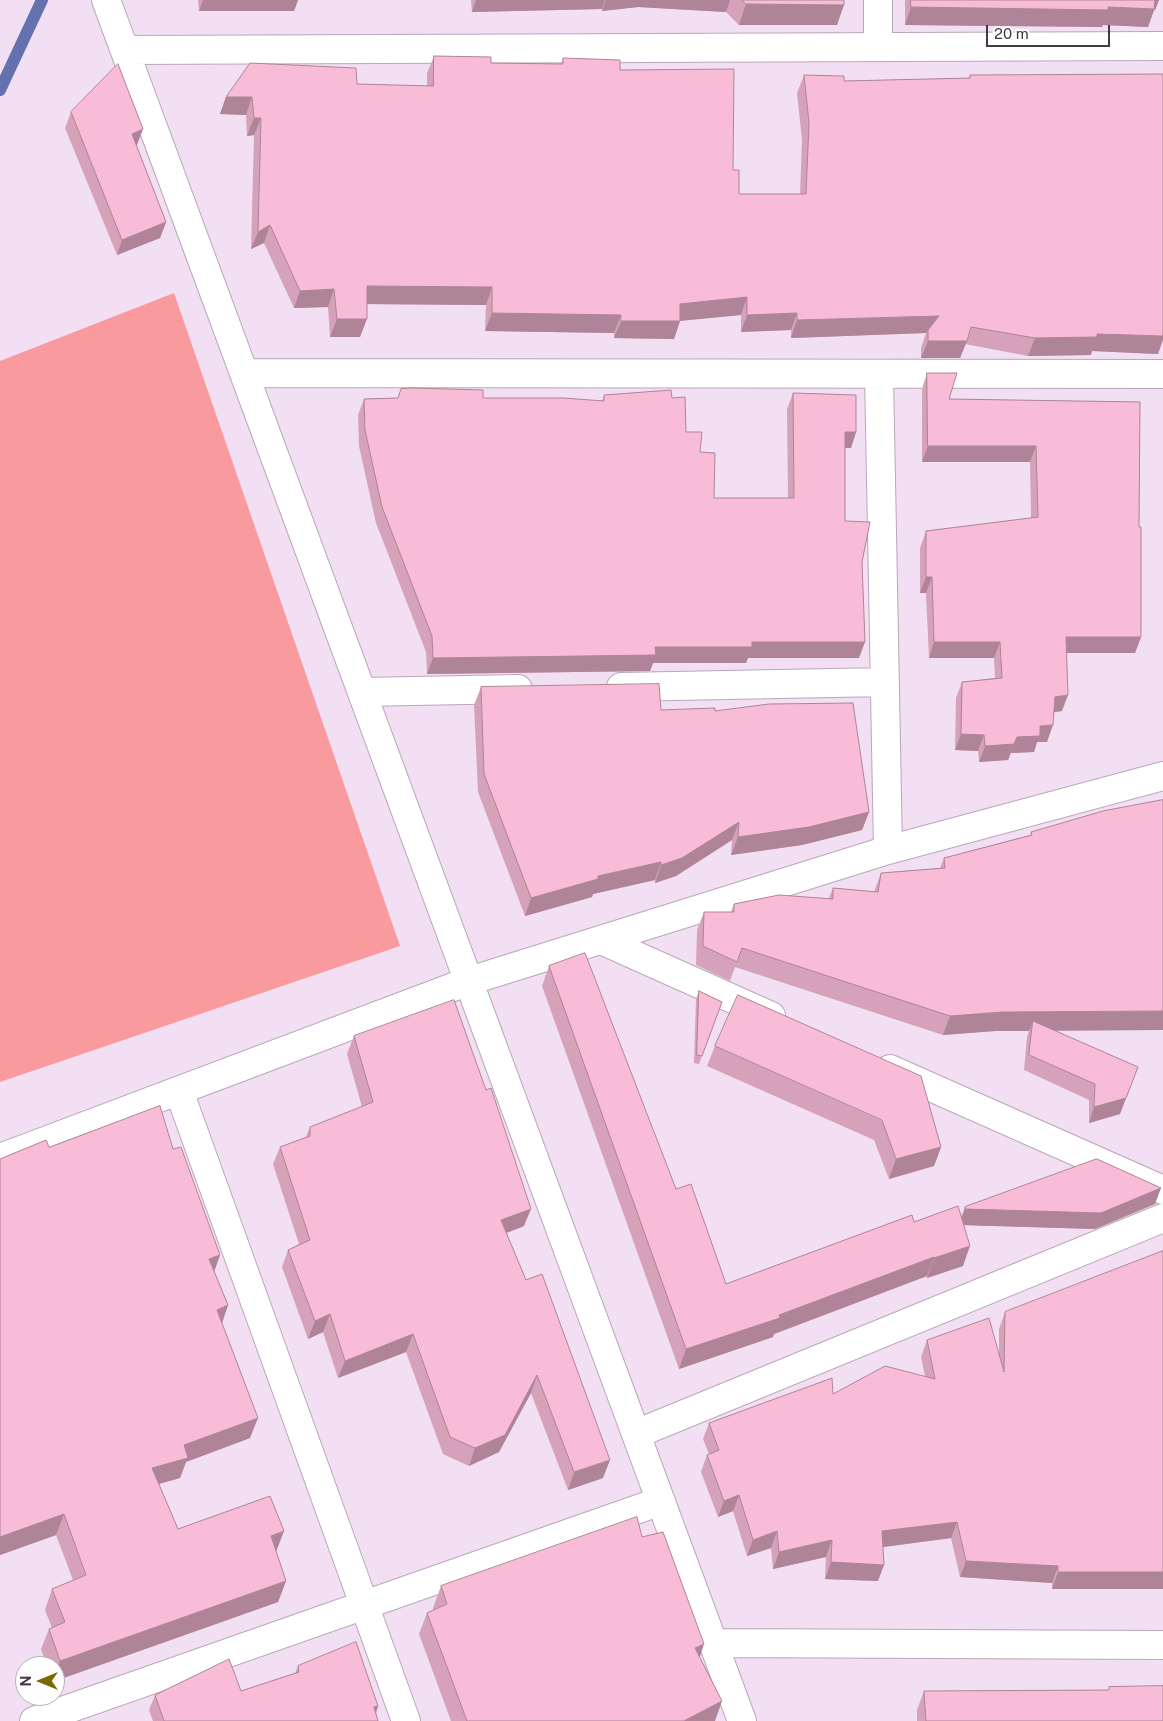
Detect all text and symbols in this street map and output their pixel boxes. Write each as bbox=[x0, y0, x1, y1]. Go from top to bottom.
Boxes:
scale bar bbox=[988, 15, 1112, 47]
text: 20 m bbox=[994, 25, 1029, 42]
north arrow bbox=[15, 1656, 65, 1706]
text: N bbox=[18, 1676, 34, 1686]

